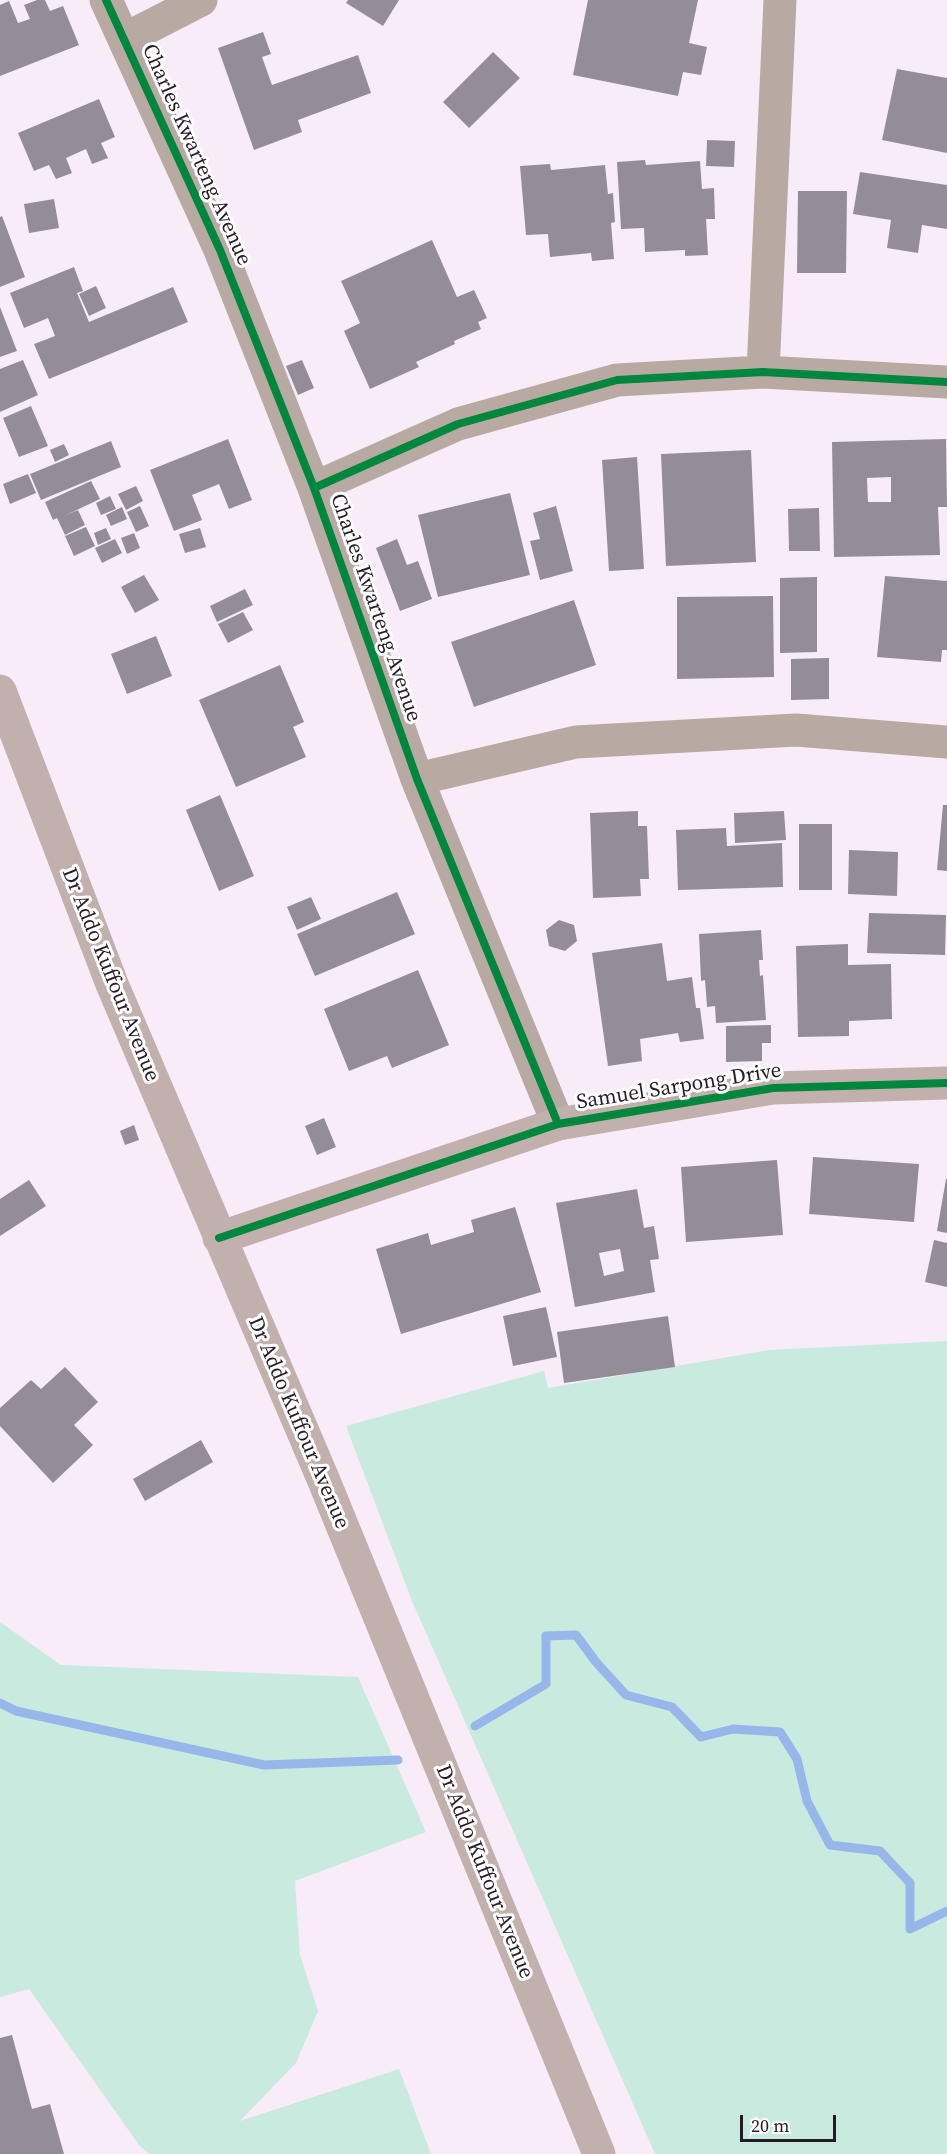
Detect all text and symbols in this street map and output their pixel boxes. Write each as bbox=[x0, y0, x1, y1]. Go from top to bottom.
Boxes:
street label: Charles Kwarteng Avenue bbox=[136, 41, 256, 269]
street label: Charles Kwarteng Avenue bbox=[324, 491, 426, 725]
street label: Dr Addo Kuffour Avenue bbox=[56, 865, 164, 1085]
street label: Samuel Sarpong Drive bbox=[575, 1058, 783, 1116]
street label: Dr Addo Kuffour Avenue bbox=[242, 1313, 354, 1533]
street label: Dr Addo Kuffour Avenue bbox=[430, 1762, 538, 1982]
scale bar bbox=[743, 2103, 839, 2141]
text: 20 m bbox=[751, 2113, 789, 2138]

